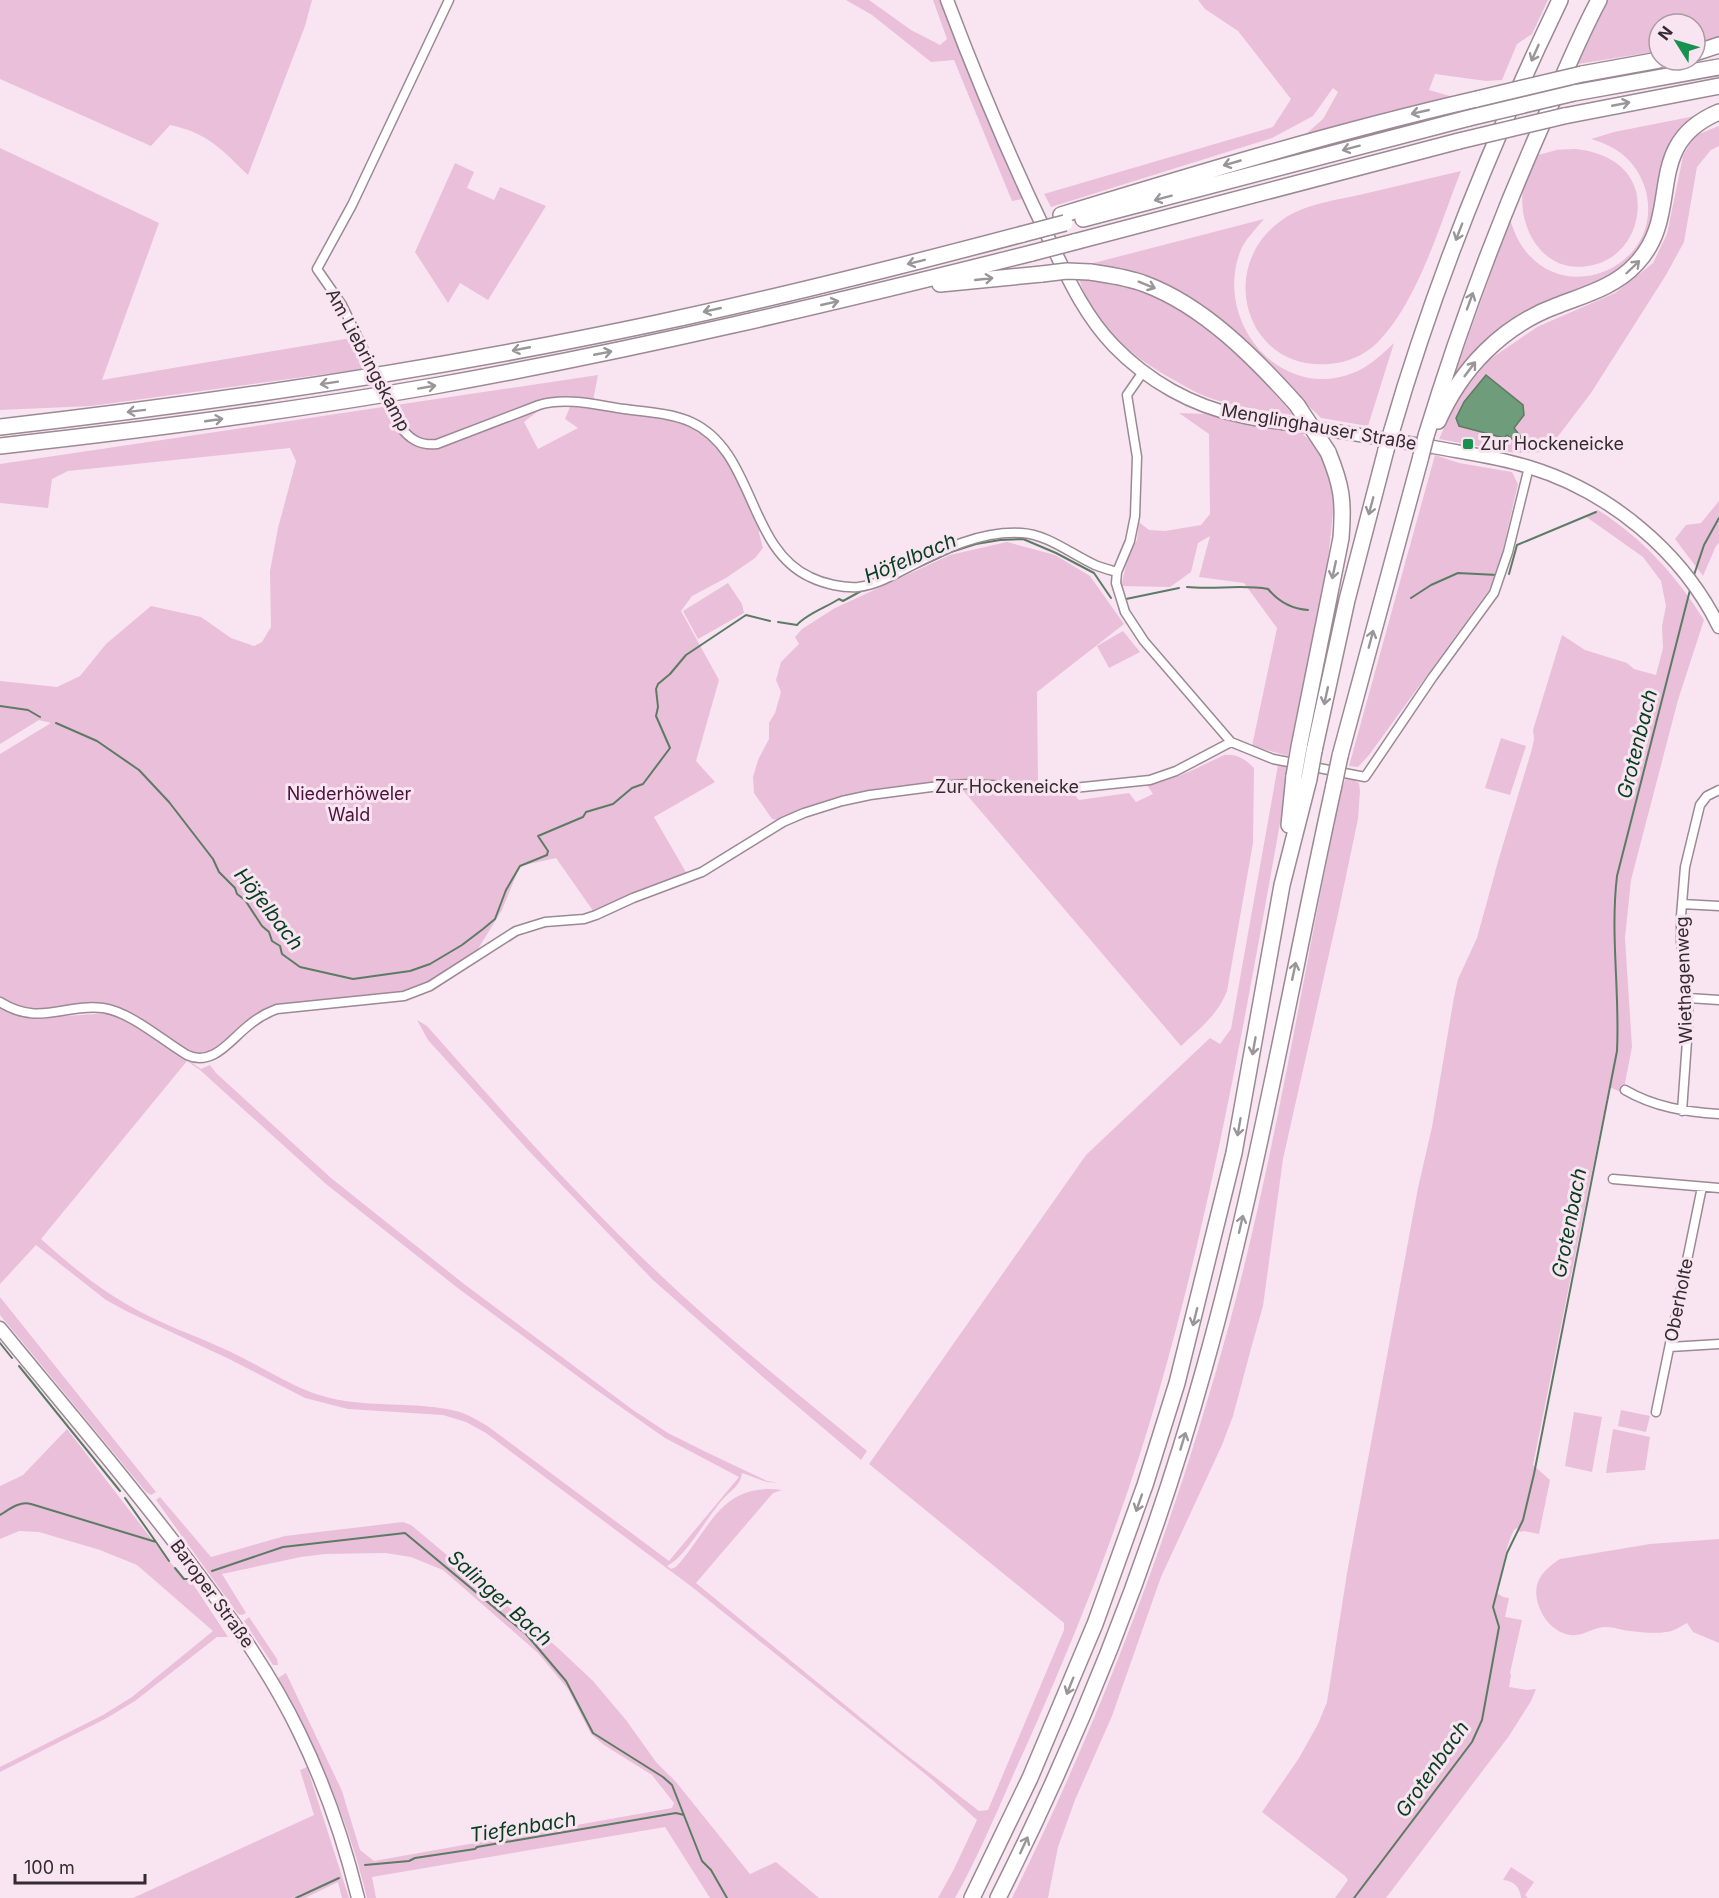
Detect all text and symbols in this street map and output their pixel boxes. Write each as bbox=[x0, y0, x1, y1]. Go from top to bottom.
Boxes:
north arrow bbox=[1647, 12, 1707, 72]
text: N bbox=[1653, 22, 1677, 44]
one-way arrow bbox=[1529, 43, 1540, 62]
one-way arrow bbox=[1611, 98, 1631, 109]
one-way arrow bbox=[1411, 107, 1430, 119]
one-way arrow bbox=[1342, 143, 1361, 154]
one-way arrow bbox=[1223, 158, 1242, 169]
one-way arrow bbox=[1153, 192, 1172, 204]
one-way arrow bbox=[1452, 223, 1463, 241]
one-way arrow bbox=[907, 256, 926, 268]
one-way arrow bbox=[1625, 260, 1640, 274]
one-way arrow bbox=[973, 273, 993, 284]
one-way arrow bbox=[1137, 280, 1156, 291]
street label: Am Liebringskamp bbox=[322, 285, 415, 435]
one-way arrow bbox=[1466, 292, 1477, 311]
one-way arrow bbox=[821, 297, 840, 309]
one-way arrow bbox=[703, 305, 722, 317]
one-way arrow bbox=[511, 344, 531, 355]
one-way arrow bbox=[592, 347, 612, 358]
one-way arrow bbox=[1464, 361, 1477, 377]
one-way arrow bbox=[319, 377, 339, 388]
one-way arrow bbox=[417, 381, 437, 392]
street label: Menglinghauser Straße bbox=[1220, 399, 1418, 454]
one-way arrow bbox=[126, 405, 146, 416]
one-way arrow bbox=[203, 414, 223, 425]
place label: Zur Hockeneicke bbox=[1480, 433, 1624, 454]
marker: Zur Hockeneicke bbox=[1461, 437, 1475, 451]
one-way arrow bbox=[1365, 497, 1376, 516]
water label: Höfelbach bbox=[860, 528, 960, 588]
one-way arrow bbox=[1327, 560, 1339, 579]
one-way arrow bbox=[1366, 629, 1377, 648]
one-way arrow bbox=[1320, 686, 1331, 706]
water label: Grotenbach bbox=[1612, 687, 1662, 801]
street label: Zur Hockeneicke bbox=[935, 776, 1079, 797]
park label: Niederhöweler Wald bbox=[287, 783, 412, 825]
water label: Höfelbach bbox=[229, 863, 309, 955]
street label: Wiethagenweg bbox=[1671, 916, 1696, 1044]
one-way arrow bbox=[1289, 962, 1301, 981]
one-way arrow bbox=[1248, 1035, 1259, 1055]
one-way arrow bbox=[1233, 1116, 1244, 1136]
water label: Grotenbach bbox=[1547, 1166, 1591, 1280]
one-way arrow bbox=[1235, 1215, 1247, 1234]
street label: Oberholte bbox=[1660, 1256, 1697, 1343]
one-way arrow bbox=[1188, 1307, 1200, 1326]
one-way arrow bbox=[1178, 1432, 1189, 1451]
one-way arrow bbox=[1132, 1493, 1143, 1512]
street label: Baroper Straße bbox=[166, 1536, 259, 1652]
water label: Salinger Bach bbox=[443, 1545, 557, 1651]
one-way arrow bbox=[1064, 1676, 1075, 1695]
water label: Grotenbach bbox=[1390, 1716, 1474, 1822]
water label: Tiefenbach bbox=[468, 1807, 578, 1847]
one-way arrow bbox=[1018, 1837, 1030, 1855]
scale bar bbox=[15, 1847, 146, 1885]
text: 100 m bbox=[24, 1857, 75, 1878]

